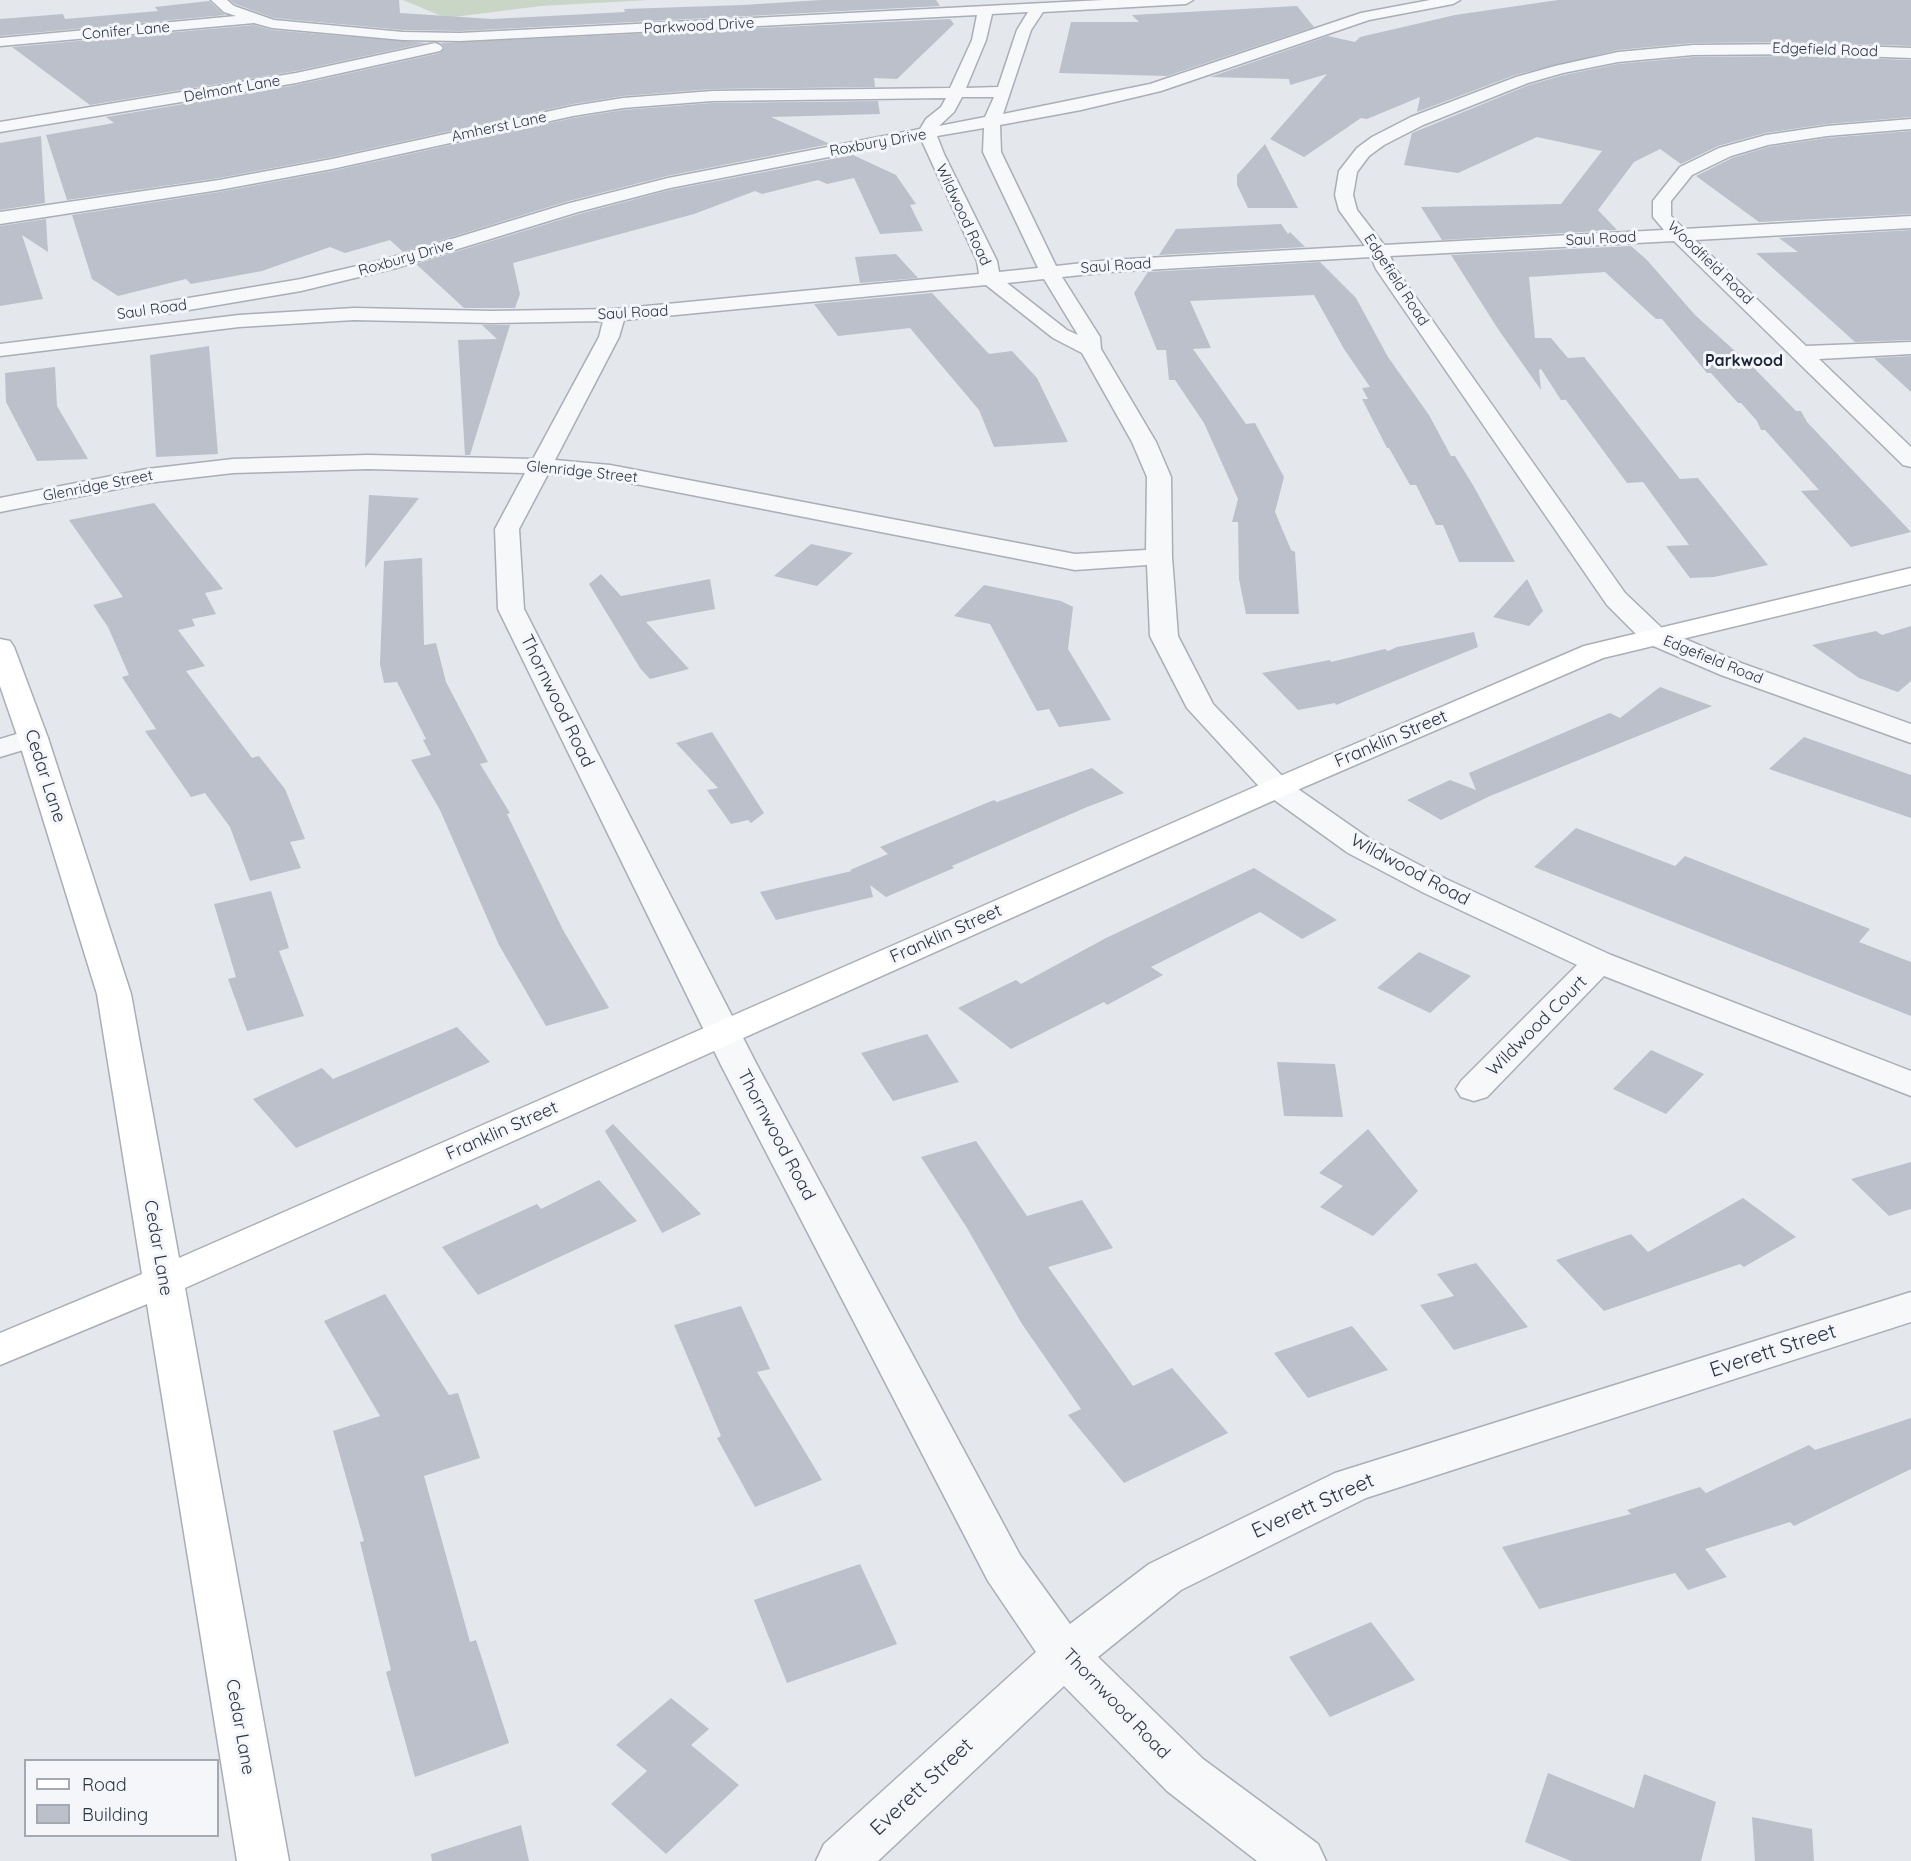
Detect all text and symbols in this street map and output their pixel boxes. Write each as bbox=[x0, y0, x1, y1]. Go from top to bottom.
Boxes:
street label: Parkwood Drive bbox=[643, 14, 755, 38]
street label: Conifer Lane bbox=[81, 18, 171, 44]
street label: Edgefield Road bbox=[1772, 39, 1878, 61]
street label: Delmont Lane bbox=[182, 72, 282, 106]
street label: Amherst Lane bbox=[450, 108, 548, 146]
street label: Roxbury Drive bbox=[828, 126, 928, 160]
street label: Wildwood Road bbox=[932, 161, 994, 269]
street label: Woodfield Road bbox=[1663, 218, 1757, 308]
street label: Saul Road bbox=[1565, 228, 1637, 250]
street label: Edgefield Road bbox=[1360, 231, 1432, 329]
street label: Roxbury Drive bbox=[356, 236, 456, 280]
street label: Saul Road bbox=[1080, 255, 1152, 277]
street label: Saul Road bbox=[116, 296, 188, 324]
street label: Saul Road bbox=[597, 302, 669, 324]
district label: Parkwood bbox=[1705, 351, 1783, 371]
street label: Glenridge Street bbox=[526, 457, 638, 487]
street label: Glenridge Street bbox=[42, 467, 154, 505]
street label: Thornwood Road bbox=[515, 631, 599, 771]
street label: Edgefield Road bbox=[1661, 632, 1765, 688]
street label: Franklin Street bbox=[1332, 706, 1450, 772]
street label: Cedar Lane bbox=[20, 727, 70, 825]
street label: Wildwood Road bbox=[1347, 830, 1473, 910]
street label: Franklin Street bbox=[887, 900, 1005, 968]
street label: Wildwood Court bbox=[1482, 971, 1592, 1081]
street label: Thornwood Road bbox=[732, 1066, 820, 1204]
street label: Franklin Street bbox=[443, 1097, 561, 1165]
street label: Cedar Lane bbox=[139, 1199, 177, 1297]
street label: Everett Street bbox=[1707, 1319, 1839, 1383]
street label: Everett Street bbox=[1248, 1468, 1378, 1544]
street label: Thornwood Road bbox=[1058, 1644, 1174, 1764]
street label: Cedar Lane bbox=[221, 1678, 259, 1776]
street label: Everett Street bbox=[865, 1733, 979, 1841]
legend bbox=[24, 1759, 219, 1837]
text: Road bbox=[82, 1773, 127, 1796]
text: Building bbox=[82, 1803, 148, 1826]

